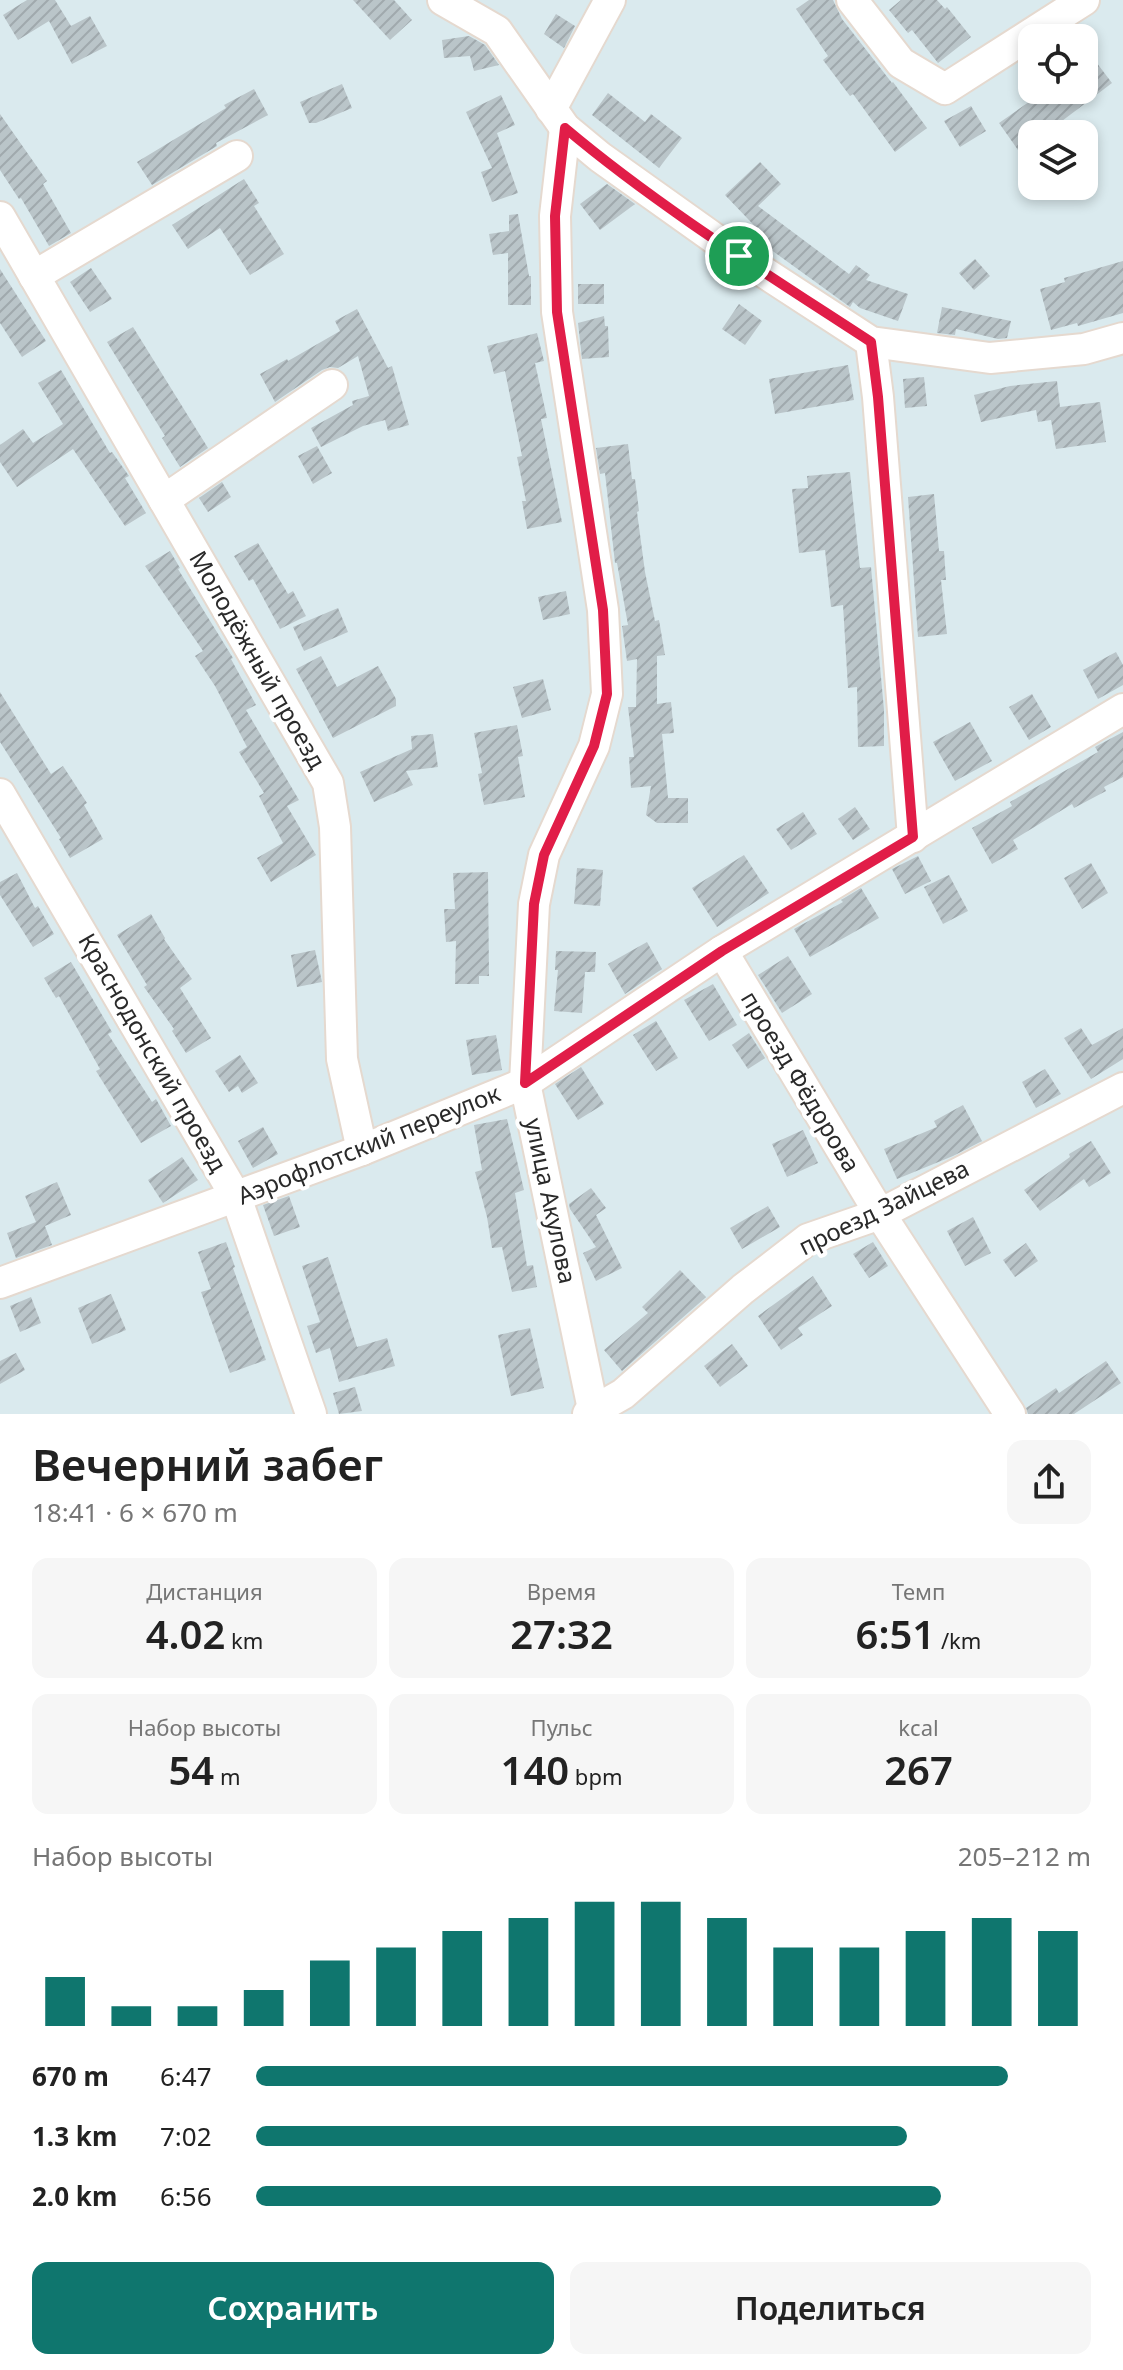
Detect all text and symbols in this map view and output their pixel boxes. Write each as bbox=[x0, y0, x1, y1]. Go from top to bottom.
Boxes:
map controls bbox=[1018, 24, 1098, 200]
button: locate bbox=[1018, 24, 1098, 104]
button: layers bbox=[1018, 120, 1098, 200]
pin bbox=[705, 222, 773, 290]
icon: arrive bbox=[717, 234, 761, 278]
street label: Молодёжный проезд bbox=[182, 544, 334, 775]
street label: Краснодонский проезд bbox=[71, 927, 235, 1178]
street label: проезд Фёдорова bbox=[734, 984, 869, 1178]
street label: Аэрофлотский переулок bbox=[232, 1076, 505, 1211]
street label: улица Акулова bbox=[518, 1115, 585, 1287]
street label: проезд Зайцева bbox=[793, 1151, 974, 1262]
text: Вечерний забег bbox=[32, 1434, 383, 1494]
button: share bbox=[1007, 1440, 1091, 1524]
text: 18:41 · 6 × 670 m bbox=[32, 1494, 238, 1530]
text: Дистанция bbox=[146, 1576, 263, 1606]
text: Время bbox=[527, 1576, 596, 1606]
text: Темп bbox=[892, 1576, 945, 1606]
text: 4.02 bbox=[146, 1606, 225, 1661]
text: 27:32 bbox=[510, 1606, 613, 1661]
text: 6:51 bbox=[856, 1606, 935, 1661]
text: km bbox=[225, 1625, 263, 1655]
text: /km bbox=[935, 1625, 981, 1655]
text: Набор высоты bbox=[128, 1712, 281, 1742]
text: Пульс bbox=[531, 1712, 592, 1742]
text: kcal bbox=[898, 1712, 939, 1742]
text: 54 bbox=[168, 1742, 214, 1797]
text: 140 bbox=[501, 1742, 569, 1797]
text: 267 bbox=[884, 1742, 953, 1797]
text: m bbox=[214, 1761, 241, 1791]
text: bpm bbox=[569, 1761, 623, 1791]
text: Набор высоты bbox=[32, 1838, 213, 1874]
text: 205–212 m bbox=[958, 1838, 1091, 1874]
text: 670 m bbox=[32, 2058, 109, 2094]
text: 6:47 bbox=[160, 2058, 212, 2094]
text: 1.3 km bbox=[32, 2118, 117, 2154]
text: 7:02 bbox=[160, 2118, 212, 2154]
text: 2.0 km bbox=[32, 2178, 117, 2214]
text: 6:56 bbox=[160, 2178, 212, 2214]
button: Сохранить bbox=[32, 2262, 554, 2354]
button: Поделиться bbox=[570, 2262, 1091, 2354]

